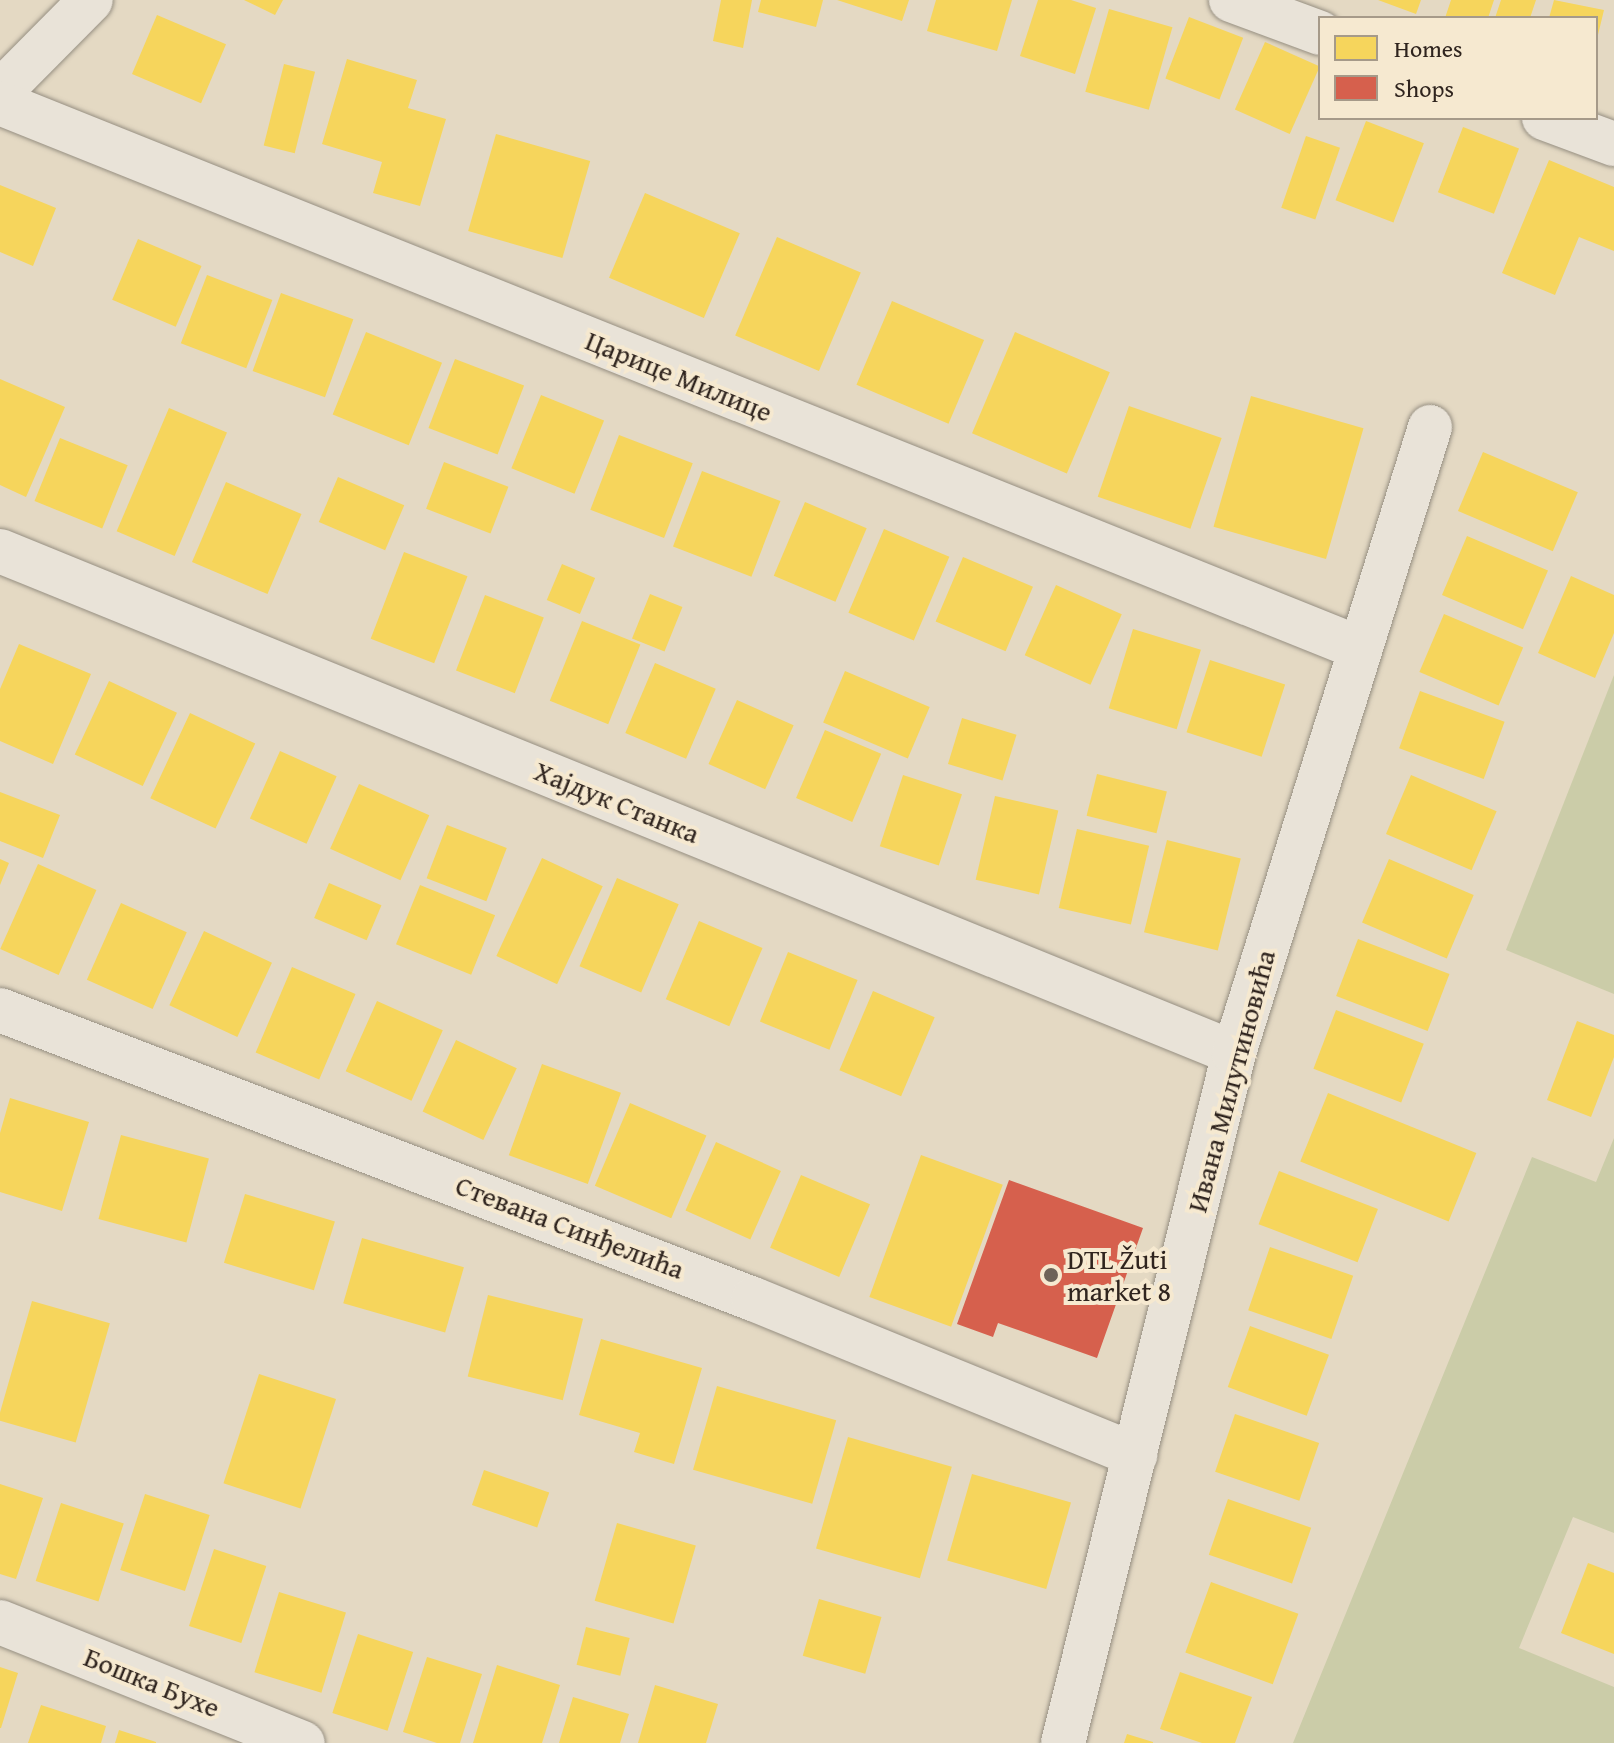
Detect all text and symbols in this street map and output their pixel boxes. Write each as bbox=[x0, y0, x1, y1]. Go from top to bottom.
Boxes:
legend bbox=[1318, 16, 1598, 120]
text: Homes bbox=[1394, 31, 1463, 66]
text: Shops bbox=[1394, 71, 1454, 106]
street label: Царице Милице bbox=[581, 323, 777, 429]
street label: Хајдук Станка bbox=[530, 754, 704, 850]
street label: Ивана Милутиновића bbox=[1180, 946, 1282, 1216]
street label: Стевана Синђелића bbox=[451, 1168, 689, 1286]
place label: DTL Žuti market 8 bbox=[1067, 1242, 1171, 1308]
marker: DTL Žuti market 8 bbox=[1042, 1266, 1060, 1284]
street label: Бошка Бухе bbox=[79, 1640, 225, 1724]

